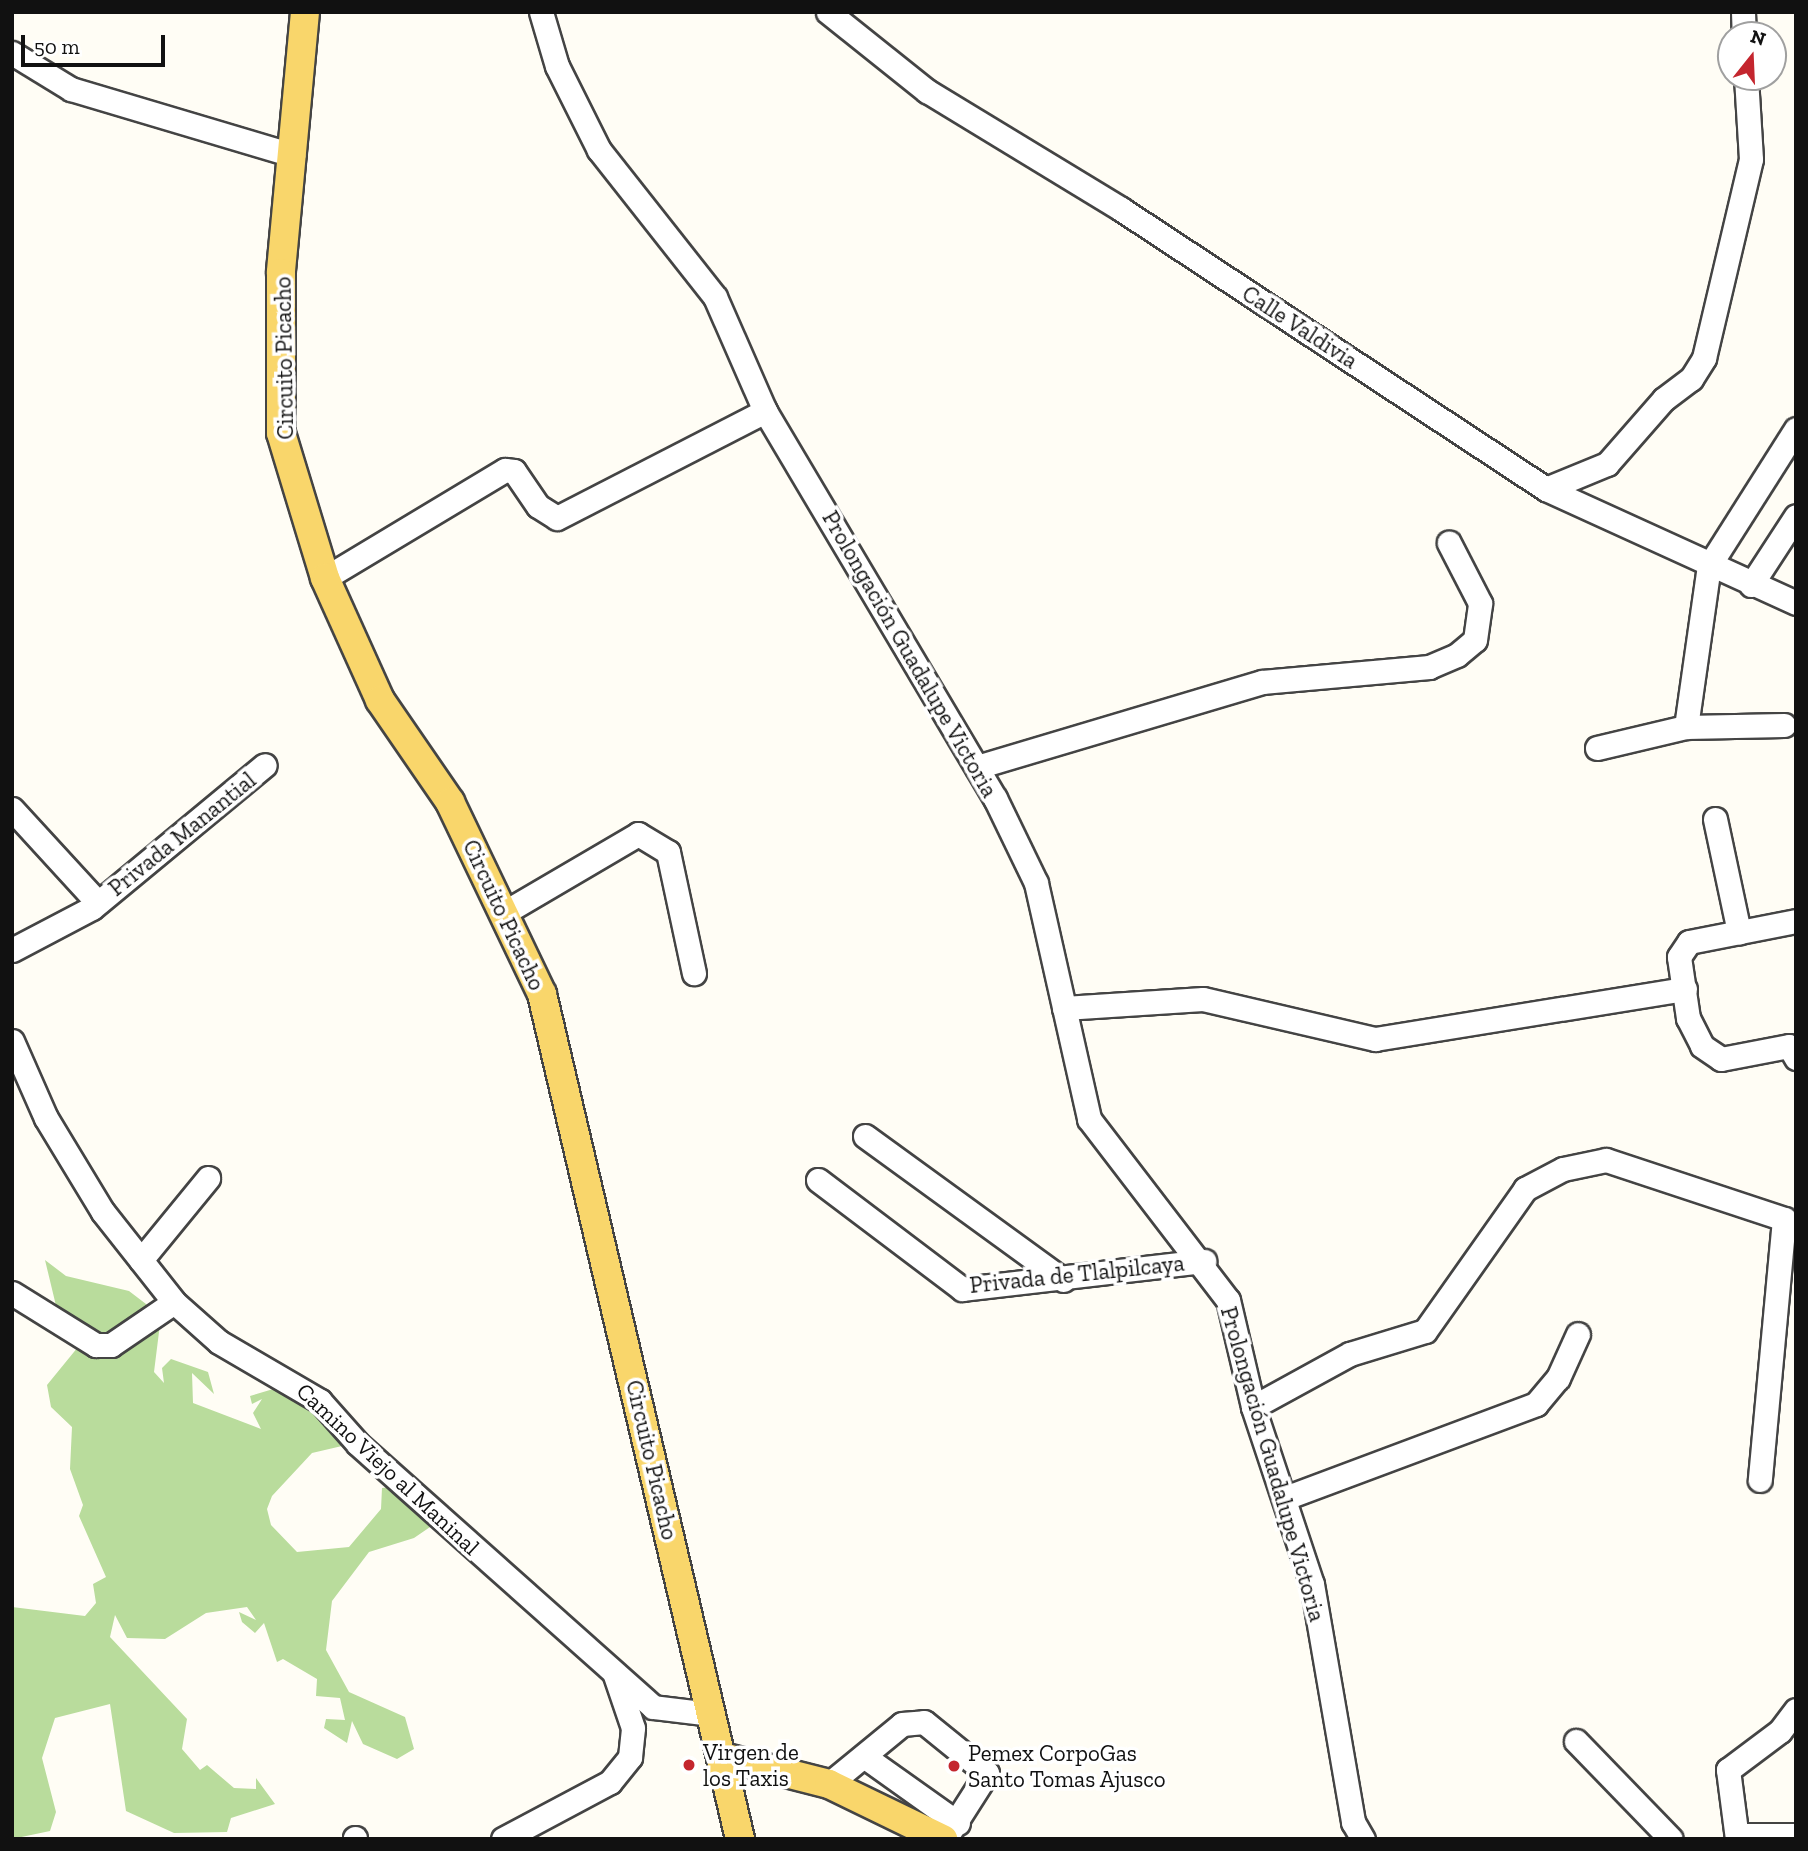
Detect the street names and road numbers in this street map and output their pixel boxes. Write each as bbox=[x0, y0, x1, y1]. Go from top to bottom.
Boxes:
street label: Circuito Picacho bbox=[269, 276, 299, 440]
street label: Calle Valdivia bbox=[1237, 279, 1363, 375]
street label: Prolongación Guadalupe Victoria bbox=[816, 505, 1004, 803]
street label: Privada Manantial bbox=[103, 766, 261, 902]
street label: Circuito Picacho bbox=[457, 835, 551, 995]
street label: Privada de Tlalpilcaya bbox=[968, 1249, 1186, 1299]
street label: Prolongación Guadalupe Victoria bbox=[1215, 1303, 1331, 1625]
street label: Camino Viejo al Maninal bbox=[291, 1377, 485, 1561]
street label: Circuito Picacho bbox=[620, 1377, 684, 1543]

